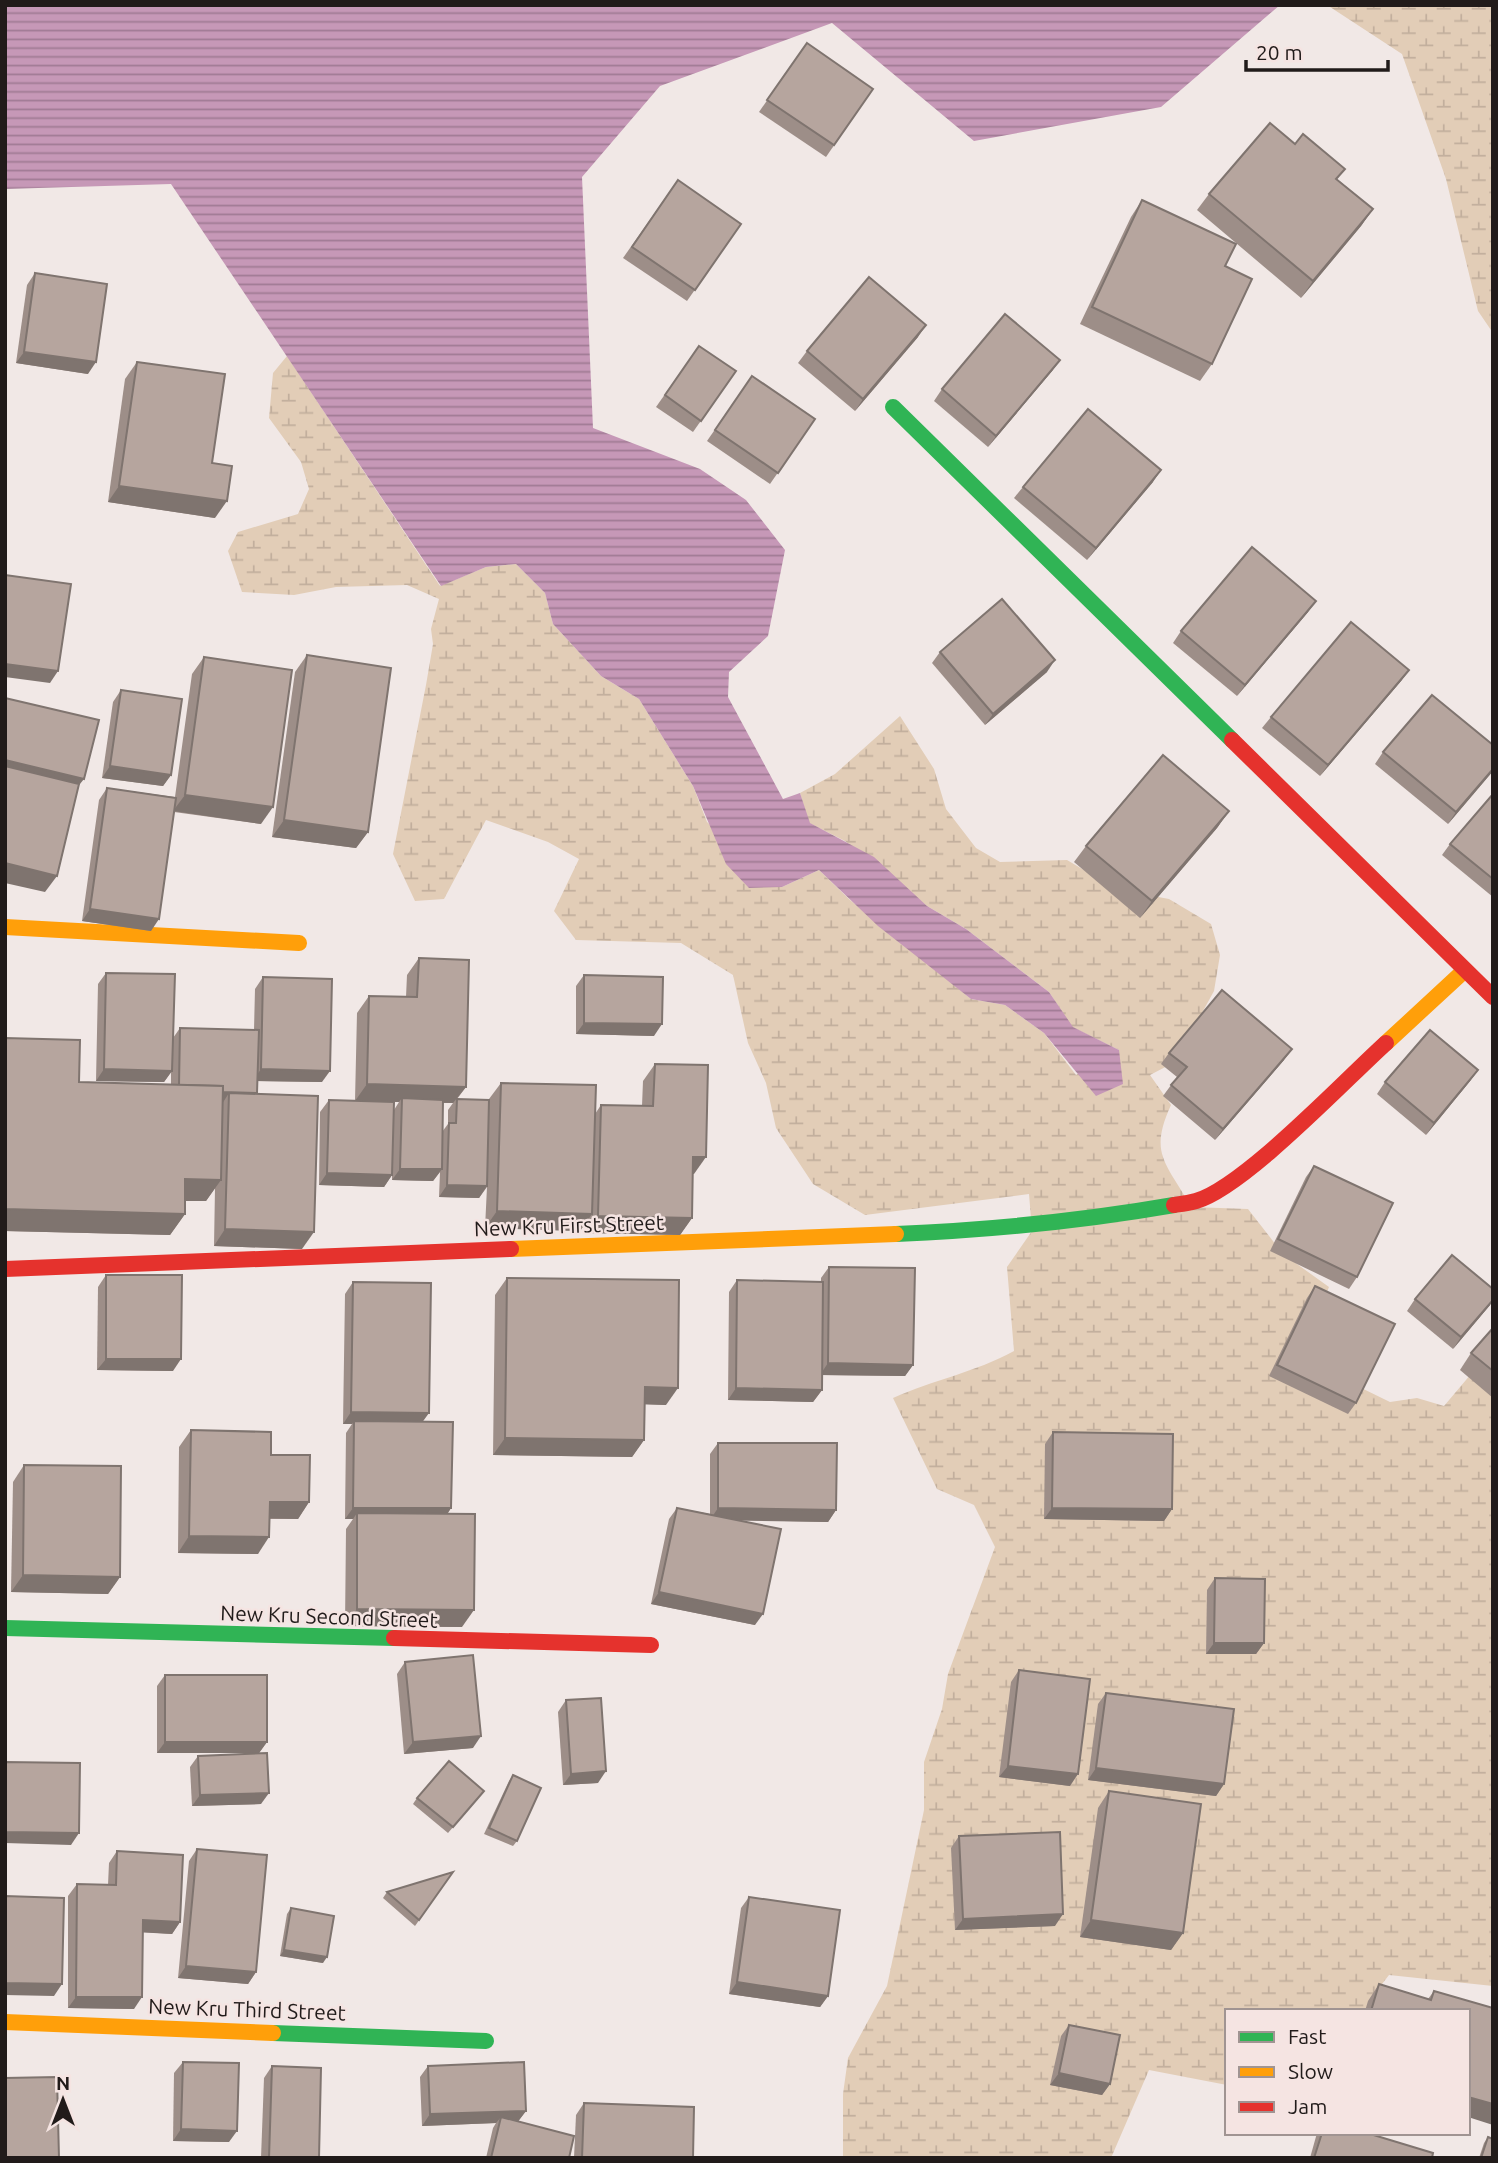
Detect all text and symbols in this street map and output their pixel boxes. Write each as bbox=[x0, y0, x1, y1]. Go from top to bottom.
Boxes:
scale bar bbox=[1246, 28, 1388, 72]
text: 20 m bbox=[1256, 40, 1303, 64]
street label: New Kru First Street bbox=[474, 1210, 664, 1240]
street label: New Kru Second Street bbox=[220, 1600, 438, 1632]
street label: New Kru Third Street bbox=[148, 1994, 346, 2024]
legend bbox=[1225, 2009, 1470, 2135]
text: Fast bbox=[1288, 2024, 1326, 2048]
text: Slow bbox=[1288, 2059, 1333, 2083]
north arrow bbox=[28, 2065, 98, 2135]
text: N bbox=[56, 2072, 70, 2094]
text: Jam bbox=[1288, 2094, 1327, 2118]

